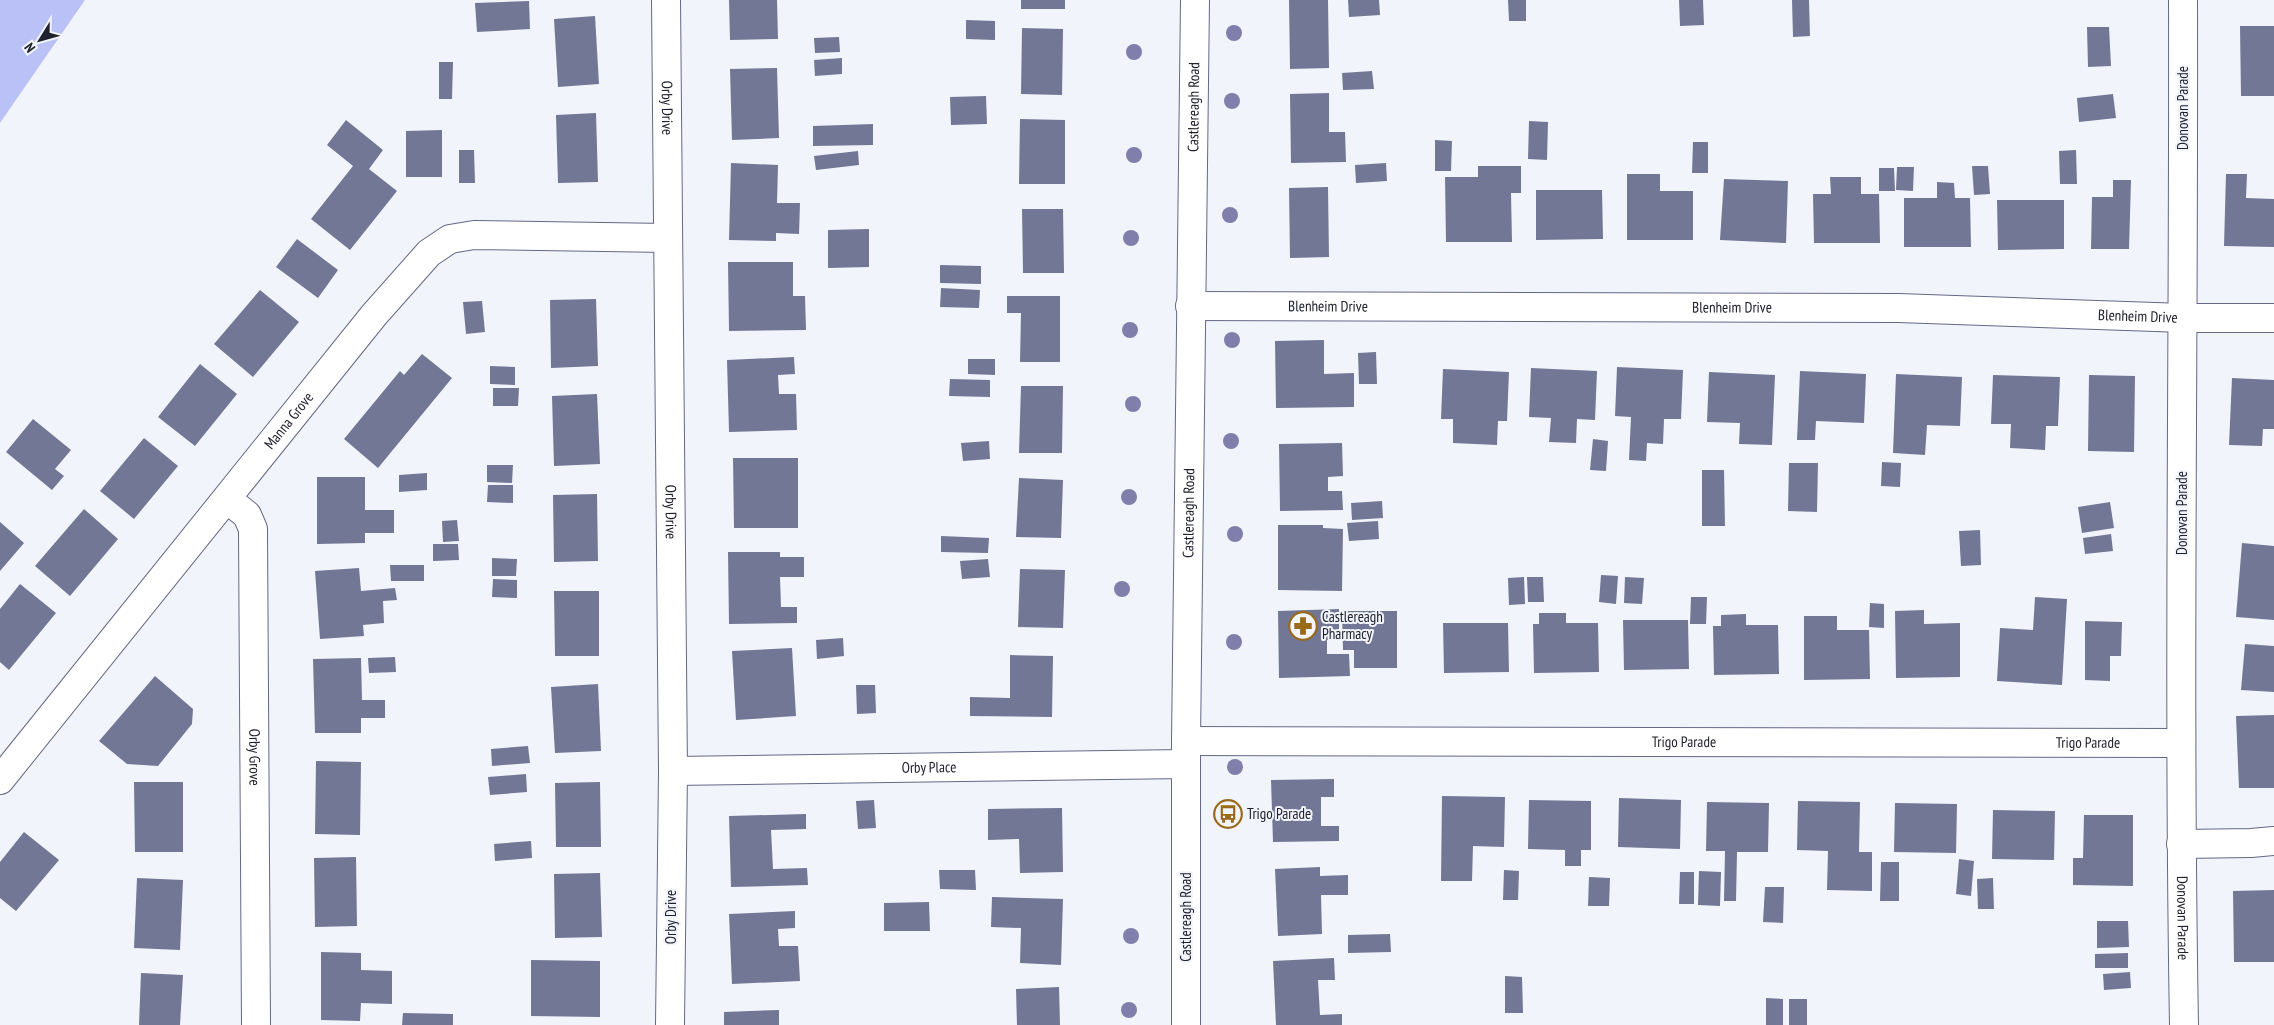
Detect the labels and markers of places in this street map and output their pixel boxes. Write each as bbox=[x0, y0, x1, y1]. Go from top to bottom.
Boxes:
place label: Castlereagh Pharmacy bbox=[1322, 607, 1383, 643]
pharmacy icon: Castlereagh Pharmacy bbox=[1288, 611, 1318, 641]
bus stop icon: Trigo Parade bbox=[1213, 799, 1243, 829]
place label: Trigo Parade bbox=[1247, 804, 1311, 823]

